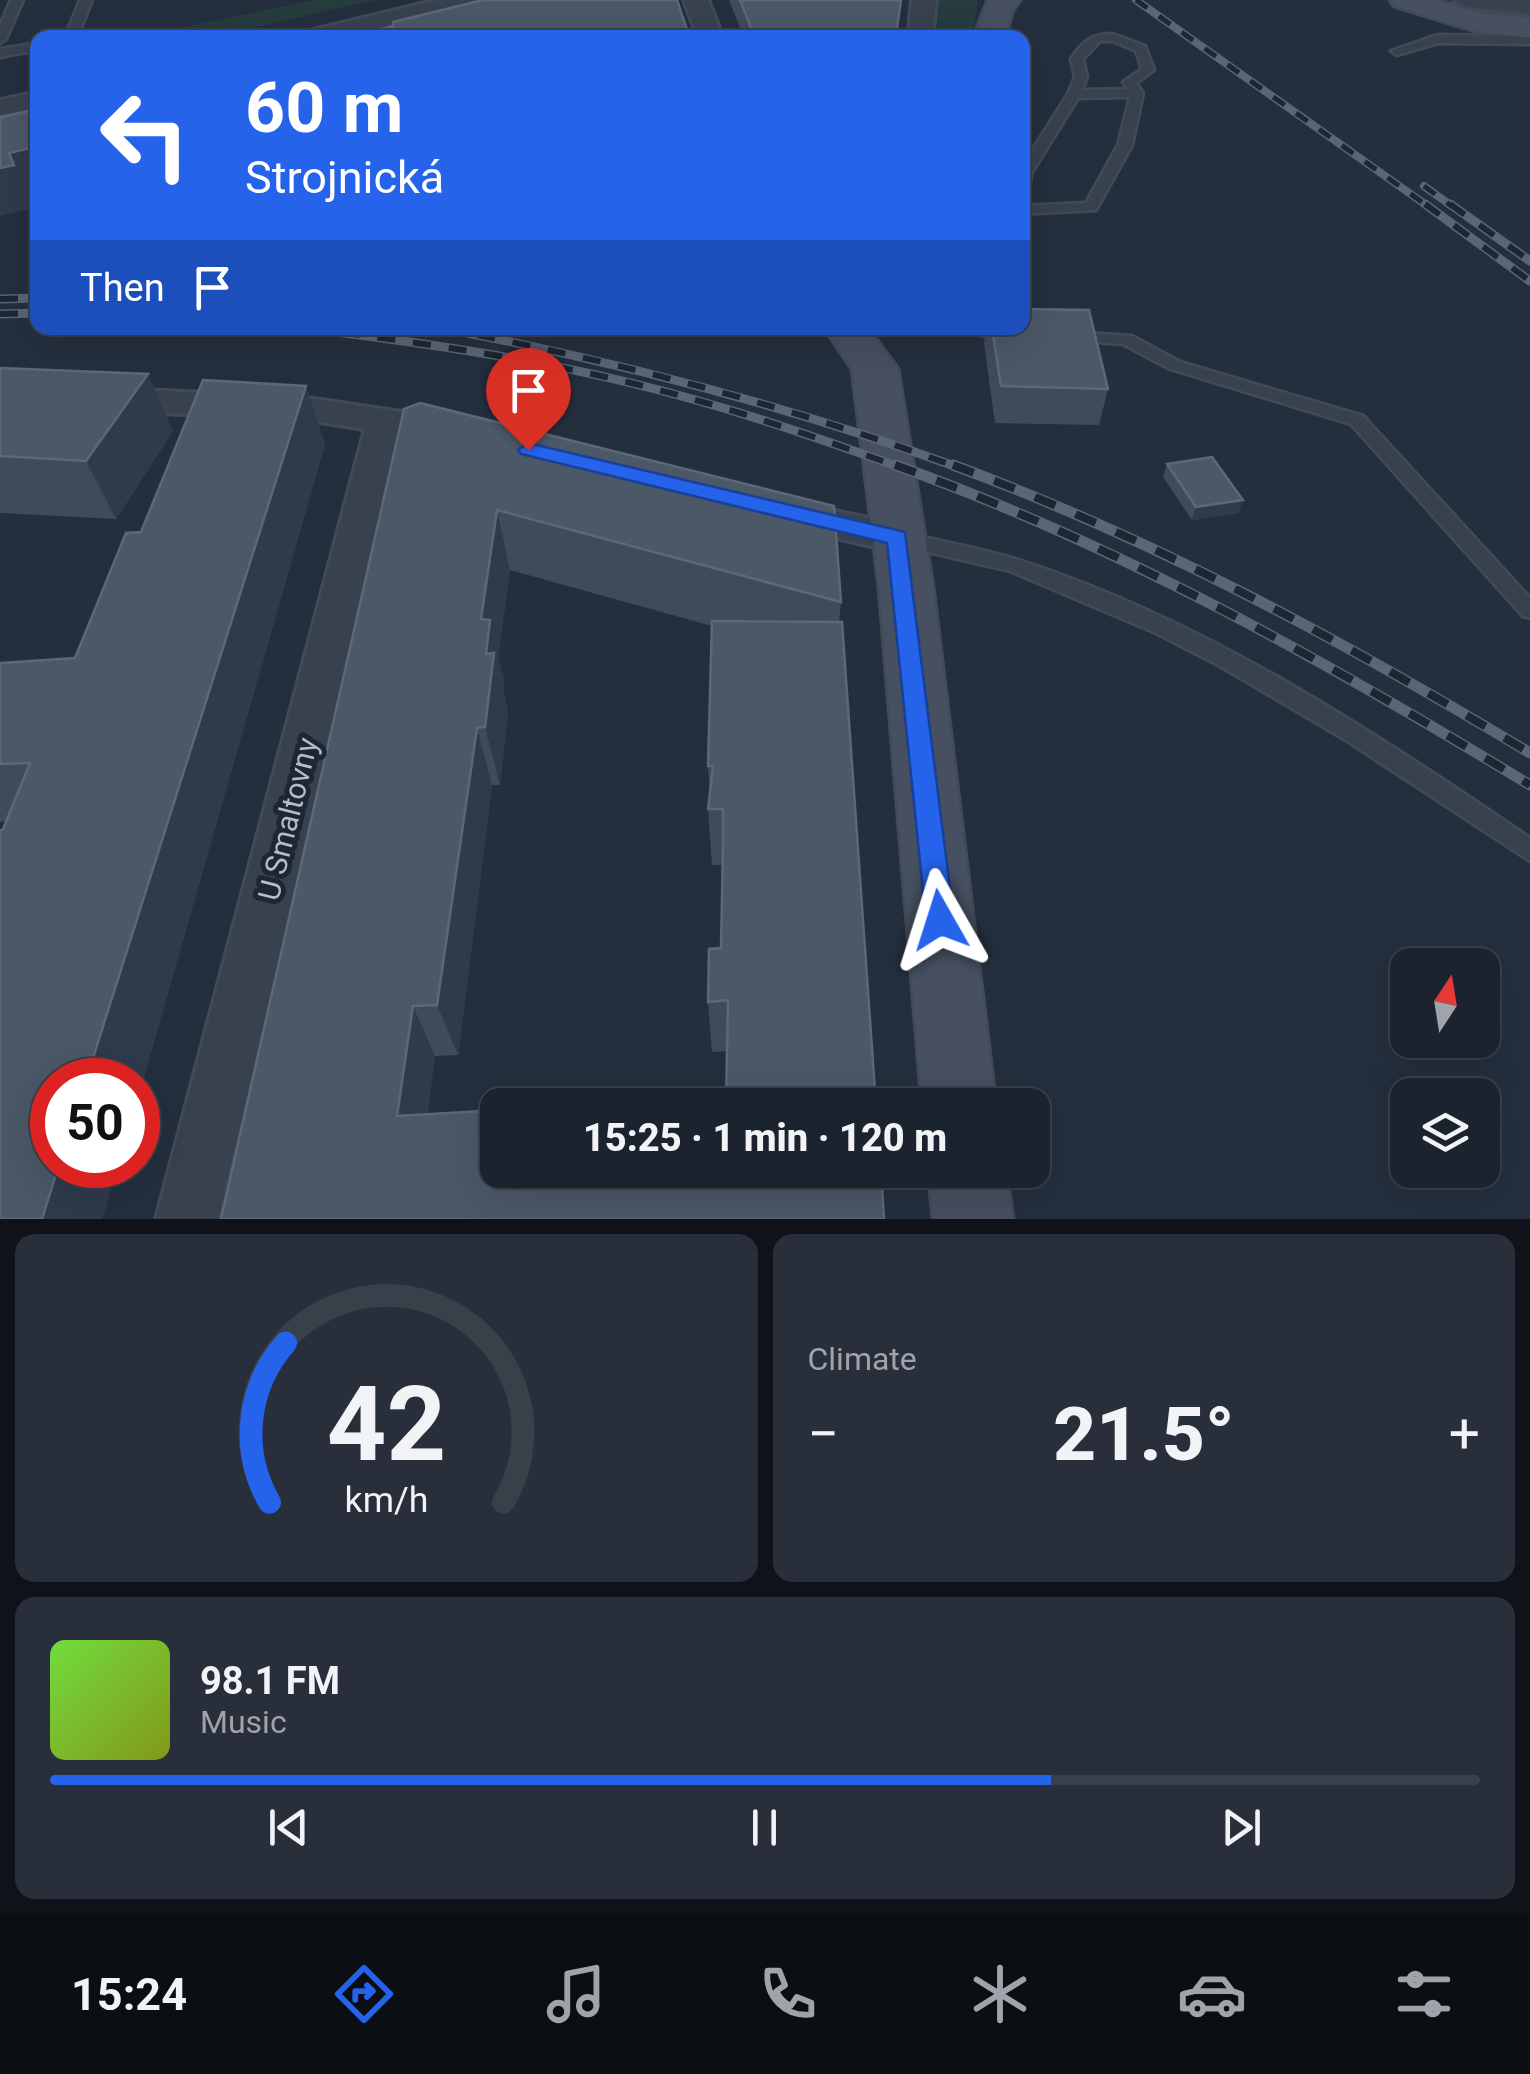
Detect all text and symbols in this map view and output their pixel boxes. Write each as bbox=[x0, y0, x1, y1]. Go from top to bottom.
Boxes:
text: 60 m bbox=[245, 67, 403, 149]
icon: left bbox=[80, 70, 210, 200]
text: Strojnická bbox=[245, 151, 444, 204]
icon: arrive bbox=[185, 260, 240, 315]
text: Then bbox=[80, 266, 165, 310]
pin bbox=[486, 348, 571, 451]
icon: arrive bbox=[501, 363, 556, 418]
street label: U Smaltovny bbox=[251, 734, 325, 904]
position arrow bbox=[888, 868, 992, 972]
north arrow bbox=[1390, 948, 1500, 1058]
map controls bbox=[1390, 948, 1500, 1188]
speed limit sign: 50 bbox=[30, 1058, 160, 1188]
button: layers bbox=[1390, 1078, 1500, 1188]
text: 15:25 · 1 min · 120 m bbox=[583, 1116, 947, 1160]
text: Climate bbox=[808, 1340, 917, 1378]
text: 42 bbox=[327, 1364, 446, 1485]
text: 21.5° bbox=[1053, 1390, 1235, 1478]
text: − bbox=[808, 1402, 839, 1466]
text: + bbox=[1449, 1402, 1480, 1466]
text: km/h bbox=[344, 1479, 428, 1521]
text: 98.1 FM bbox=[200, 1659, 340, 1703]
text: Music bbox=[200, 1703, 287, 1741]
icon: previous bbox=[261, 1800, 316, 1855]
icon: pause bbox=[737, 1800, 792, 1855]
icon: next bbox=[1214, 1800, 1269, 1855]
icon: directions bbox=[329, 1959, 399, 2029]
icon: music bbox=[541, 1959, 611, 2029]
icon: phone bbox=[753, 1959, 823, 2029]
icon: climate bbox=[965, 1959, 1035, 2029]
icon: car bbox=[1177, 1959, 1247, 2029]
icon: filters bbox=[1389, 1959, 1459, 2029]
text: 15:24 bbox=[71, 1968, 187, 2021]

